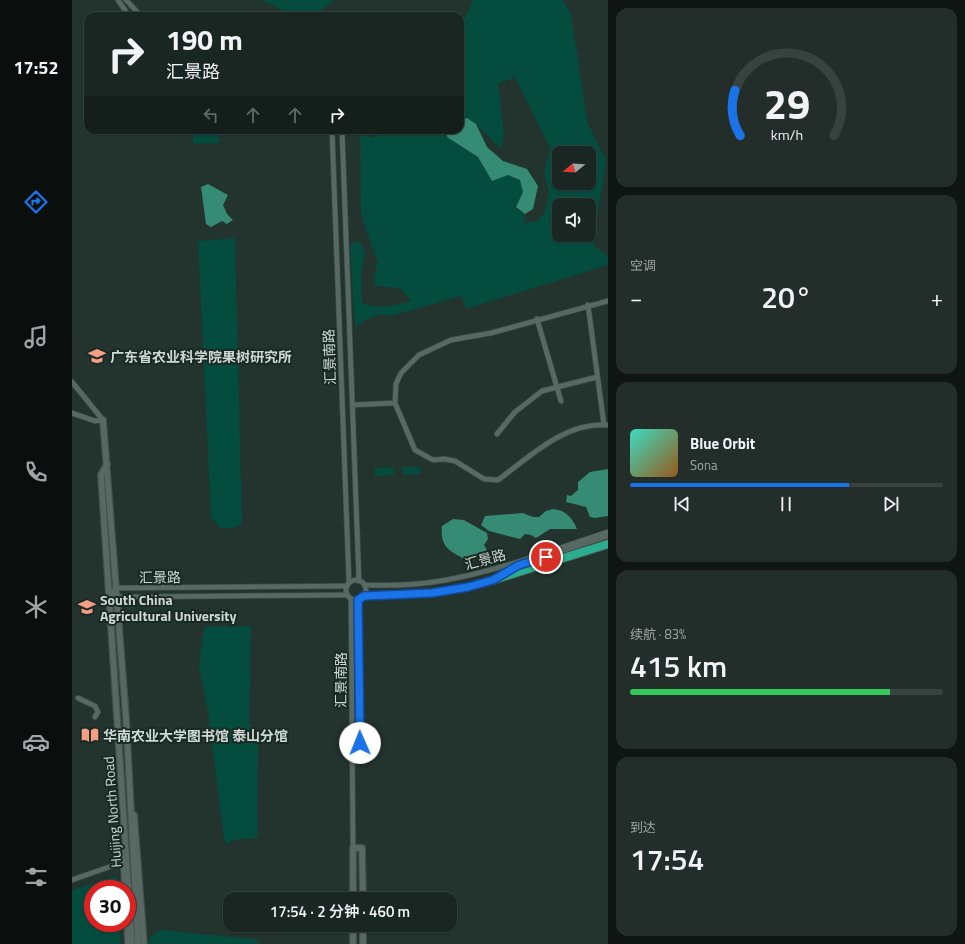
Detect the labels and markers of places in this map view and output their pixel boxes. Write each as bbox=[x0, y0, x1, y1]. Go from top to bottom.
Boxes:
school or university icon: 广东省农业科学院果树研究所 bbox=[87, 346, 107, 366]
place label: 广东省农业科学院果树研究所 bbox=[110, 346, 292, 367]
pin bbox=[529, 540, 563, 574]
place label: South China Agricultural University bbox=[100, 589, 236, 626]
school or university icon: South China Agricultural University bbox=[77, 597, 97, 617]
library icon: 华南农业大学图书馆 泰山分馆 bbox=[80, 725, 100, 745]
place label: 华南农业大学图书馆 泰山分馆 bbox=[103, 725, 288, 746]

